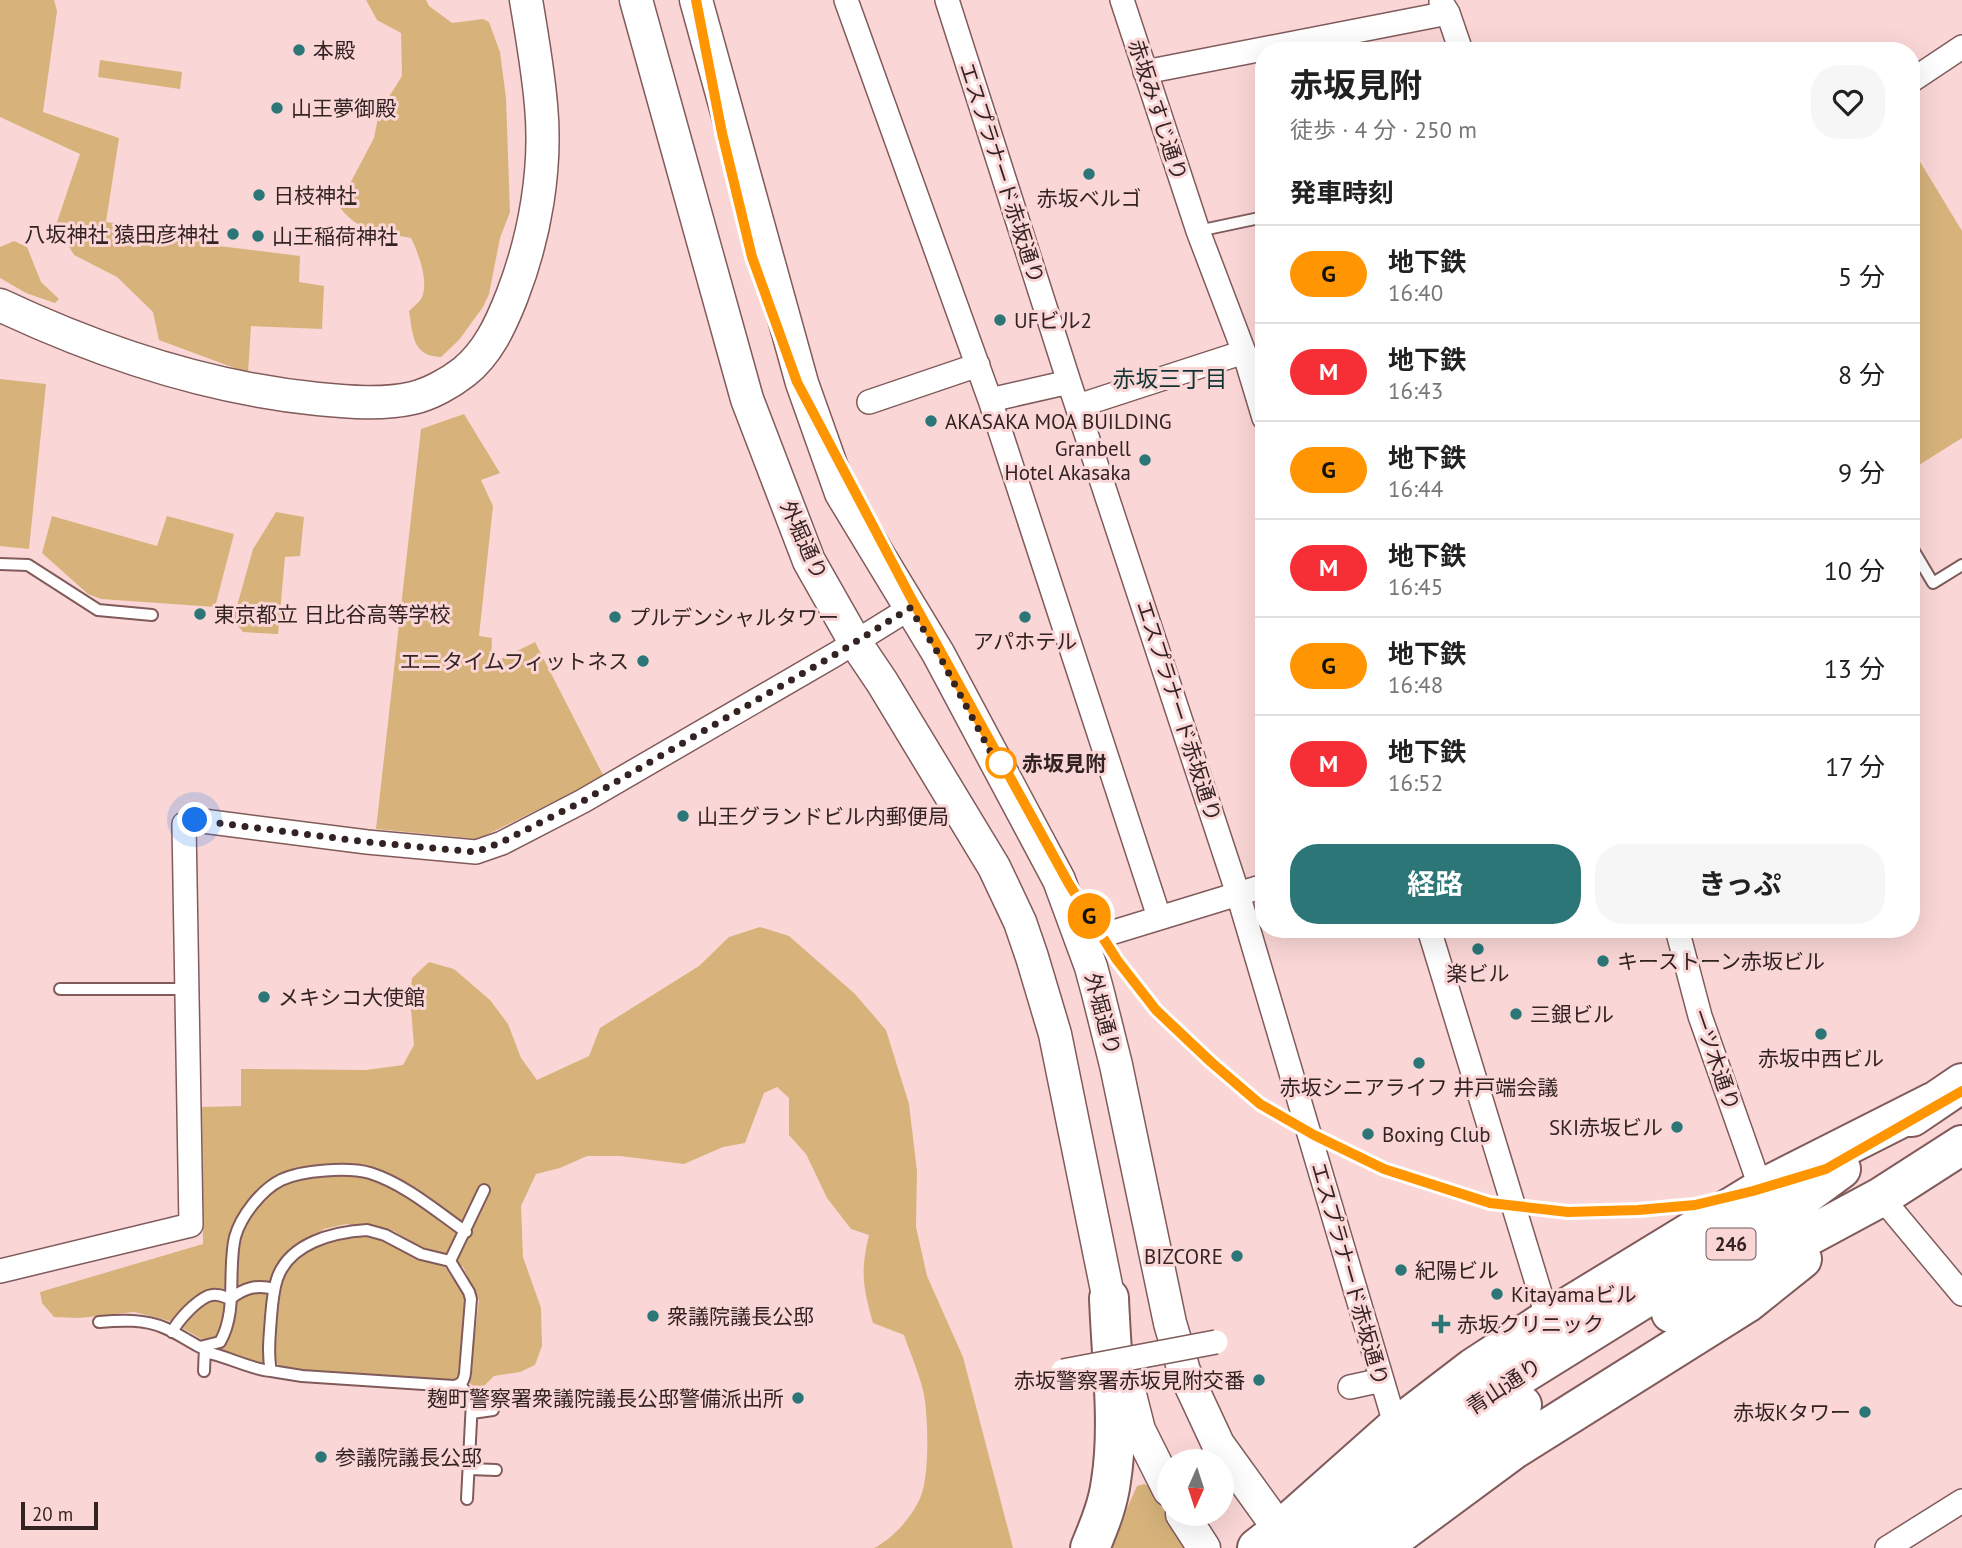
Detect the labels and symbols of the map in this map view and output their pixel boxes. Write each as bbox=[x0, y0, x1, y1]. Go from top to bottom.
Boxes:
street label: 赤坂みすじ通り bbox=[1122, 36, 1194, 184]
place label: 本殿 bbox=[313, 37, 355, 64]
marker: 本殿 bbox=[291, 42, 307, 58]
street label: エスプラナード赤坂通り bbox=[953, 59, 1051, 287]
place label: 山王夢御殿 bbox=[291, 95, 396, 122]
marker: 山王夢御殿 bbox=[269, 100, 285, 116]
marker: 赤坂ベルゴ bbox=[1081, 166, 1097, 182]
place label: 日枝神社 bbox=[273, 182, 357, 209]
place label: 赤坂ベルゴ bbox=[1037, 185, 1141, 212]
marker: 日枝神社 bbox=[251, 187, 267, 203]
place label: 八坂神社 猿田彦神社 bbox=[24, 221, 219, 248]
place label: 山王稲荷神社 bbox=[272, 223, 398, 250]
marker: 八坂神社 猿田彦神社 bbox=[225, 226, 241, 242]
marker: 山王稲荷神社 bbox=[250, 228, 266, 244]
place label: UFビル2 bbox=[1014, 307, 1092, 334]
marker: UFビル2 bbox=[992, 312, 1008, 328]
district label: 赤坂三丁目 bbox=[1113, 364, 1228, 393]
place label: AKASAKA MOA BUILDING bbox=[945, 408, 1172, 435]
marker: AKASAKA MOA BUILDING bbox=[923, 413, 939, 429]
place label: Granbell Hotel Akasaka bbox=[1005, 435, 1131, 486]
marker: Granbell Hotel Akasaka bbox=[1137, 452, 1153, 468]
street label: 外堀通り bbox=[775, 496, 833, 584]
street label: エスプラナード赤坂通り bbox=[1130, 597, 1228, 825]
place label: 東京都立 日比谷高等学校 bbox=[214, 601, 451, 628]
place label: プルデンシャルタワー bbox=[629, 604, 839, 631]
marker: 東京都立 日比谷高等学校 bbox=[192, 606, 208, 622]
marker: プルデンシャルタワー bbox=[607, 609, 623, 625]
marker: アパホテル bbox=[1017, 609, 1033, 625]
place label: アパホテル bbox=[973, 628, 1077, 655]
place label: エニタイムフィットネス bbox=[400, 648, 629, 675]
marker: エニタイムフィットネス bbox=[635, 653, 651, 669]
marker: 赤坂見附 bbox=[986, 748, 1016, 778]
place label: 赤坂見附 bbox=[1022, 750, 1106, 777]
your location bbox=[177, 802, 212, 837]
place label: 山王グランドビル内郵便局 bbox=[697, 803, 949, 830]
marker: 山王グランドビル内郵便局 bbox=[675, 808, 691, 824]
line badge: G bbox=[1066, 893, 1112, 939]
marker: 楽ビル bbox=[1470, 941, 1486, 957]
place label: キーストーン赤坂ビル bbox=[1617, 948, 1825, 975]
marker: キーストーン赤坂ビル bbox=[1595, 953, 1611, 969]
place label: 楽ビル bbox=[1447, 960, 1510, 987]
street label: 外堀通り bbox=[1079, 970, 1127, 1058]
place label: メキシコ大使館 bbox=[278, 984, 425, 1011]
marker: メキシコ大使館 bbox=[256, 989, 272, 1005]
place label: 三銀ビル bbox=[1530, 1001, 1614, 1028]
marker: 三銀ビル bbox=[1508, 1006, 1524, 1022]
street label: 一ツ木通り bbox=[1686, 1006, 1746, 1114]
marker: 赤坂中西ビル bbox=[1813, 1026, 1829, 1042]
place label: 赤坂中西ビル bbox=[1758, 1045, 1884, 1072]
marker: 赤坂シニアライフ 井戸端会議 bbox=[1411, 1055, 1427, 1071]
place label: 赤坂シニアライフ 井戸端会議 bbox=[1280, 1074, 1558, 1101]
place label: SKI赤坂ビル bbox=[1549, 1114, 1663, 1141]
marker: SKI赤坂ビル bbox=[1669, 1119, 1685, 1135]
place label: Boxing Club bbox=[1382, 1121, 1491, 1148]
marker: Boxing Club bbox=[1360, 1126, 1376, 1142]
street label: エスプラナード赤坂通り bbox=[1305, 1159, 1395, 1389]
road number: 246 bbox=[1706, 1228, 1756, 1260]
place label: BIZCORE bbox=[1144, 1243, 1223, 1270]
marker: BIZCORE bbox=[1229, 1248, 1245, 1264]
place label: 紀陽ビル bbox=[1415, 1257, 1499, 1284]
marker: 紀陽ビル bbox=[1393, 1262, 1409, 1278]
place label: Kitayamaビル bbox=[1511, 1281, 1637, 1308]
marker: Kitayamaビル bbox=[1489, 1286, 1505, 1302]
place label: 衆議院議長公邸 bbox=[667, 1303, 814, 1330]
marker: 衆議院議長公邸 bbox=[645, 1308, 661, 1324]
place label: 赤坂クリニック bbox=[1457, 1311, 1604, 1338]
marker: 赤坂クリニック bbox=[1431, 1314, 1451, 1334]
street label: 青山通り bbox=[1461, 1352, 1547, 1420]
place label: 赤坂警察署赤坂見附交番 bbox=[1014, 1367, 1245, 1394]
marker: 赤坂警察署赤坂見附交番 bbox=[1251, 1372, 1267, 1388]
place label: 麹町警察署衆議院議長公邸警備派出所 bbox=[427, 1385, 784, 1412]
marker: 麹町警察署衆議院議長公邸警備派出所 bbox=[790, 1390, 806, 1406]
place label: 赤坂Kタワー bbox=[1733, 1399, 1851, 1426]
marker: 赤坂Kタワー bbox=[1857, 1404, 1873, 1420]
place label: 参議院議長公邸 bbox=[335, 1444, 482, 1471]
marker: 参議院議長公邸 bbox=[313, 1449, 329, 1465]
north arrow bbox=[1157, 1449, 1234, 1526]
scale bar bbox=[21, 1499, 98, 1531]

